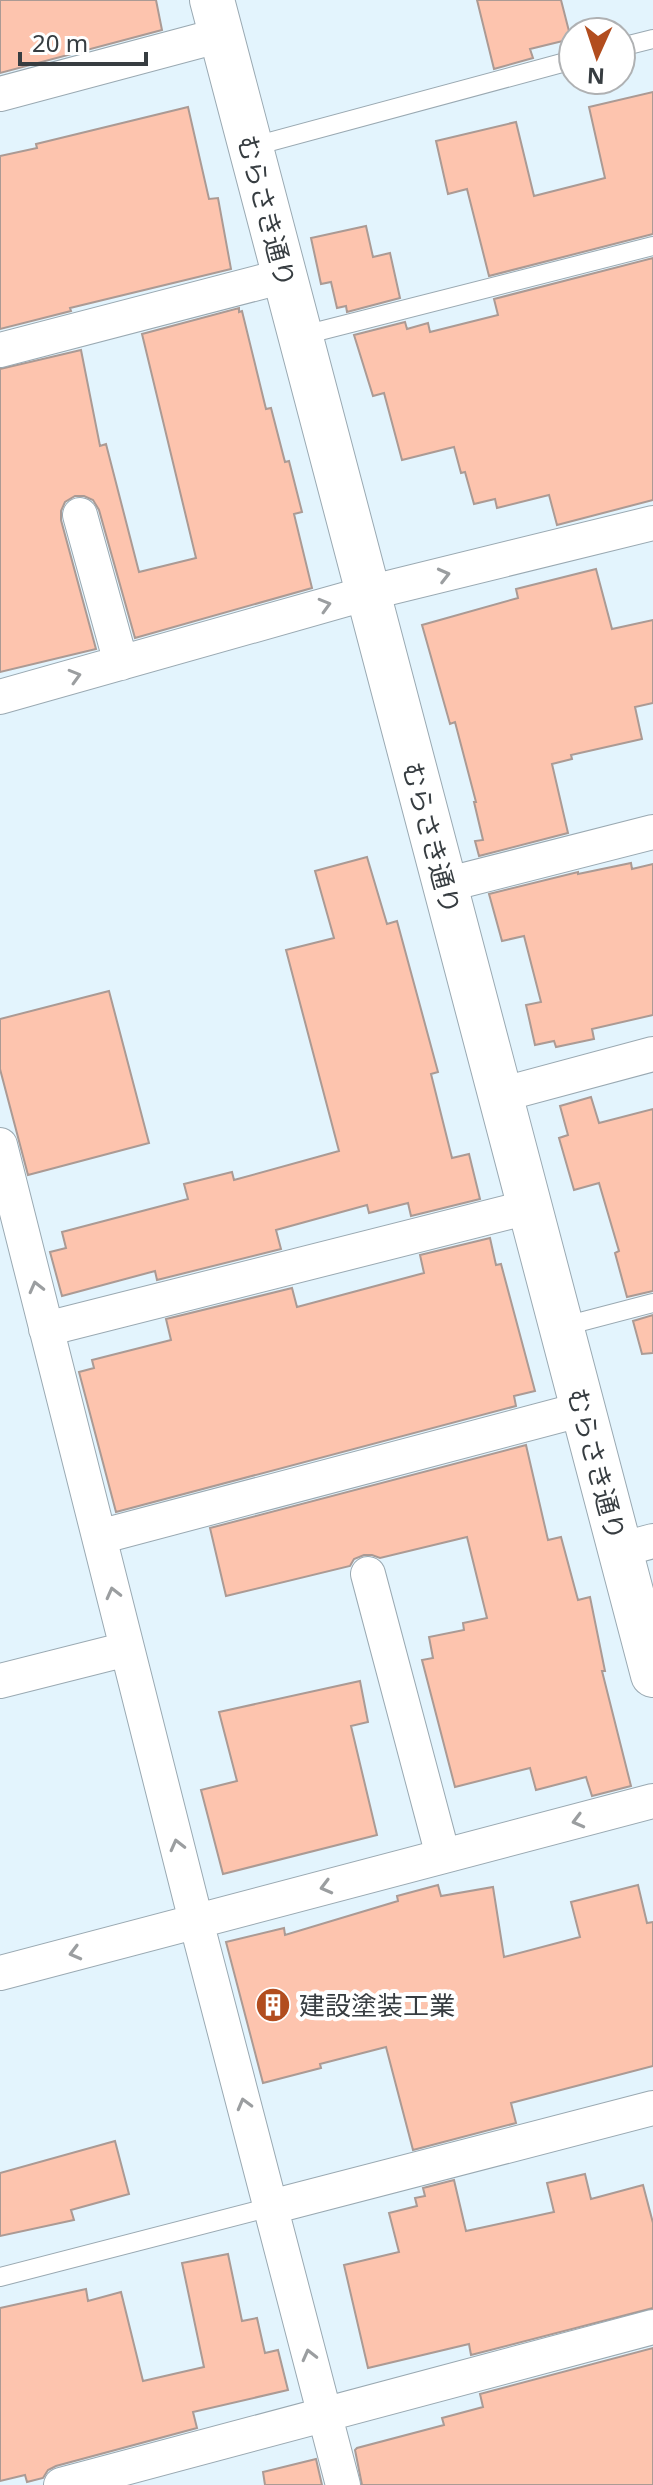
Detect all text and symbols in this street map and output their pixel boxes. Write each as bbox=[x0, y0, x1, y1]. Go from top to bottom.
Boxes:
scale bar bbox=[20, 16, 146, 66]
north arrow bbox=[557, 16, 637, 96]
text: 20 m bbox=[32, 26, 88, 59]
text: N bbox=[586, 62, 606, 92]
street label: むらさき通り bbox=[229, 131, 305, 291]
one-way arrow bbox=[436, 567, 450, 584]
one-way arrow bbox=[318, 598, 332, 615]
one-way arrow bbox=[68, 669, 82, 685]
street label: むらさき通り bbox=[394, 758, 470, 918]
one-way arrow bbox=[28, 1281, 45, 1294]
street label: むらさき通り bbox=[559, 1384, 635, 1544]
one-way arrow bbox=[106, 1587, 123, 1601]
one-way arrow bbox=[571, 1812, 585, 1828]
one-way arrow bbox=[170, 1839, 187, 1853]
one-way arrow bbox=[320, 1877, 333, 1894]
one-way arrow bbox=[68, 1944, 82, 1960]
building icon: 建設塗装工業 bbox=[254, 1986, 292, 2024]
place label: 建設塗装工業 bbox=[299, 1987, 455, 2023]
one-way arrow bbox=[236, 2097, 253, 2111]
one-way arrow bbox=[301, 2349, 318, 2363]

